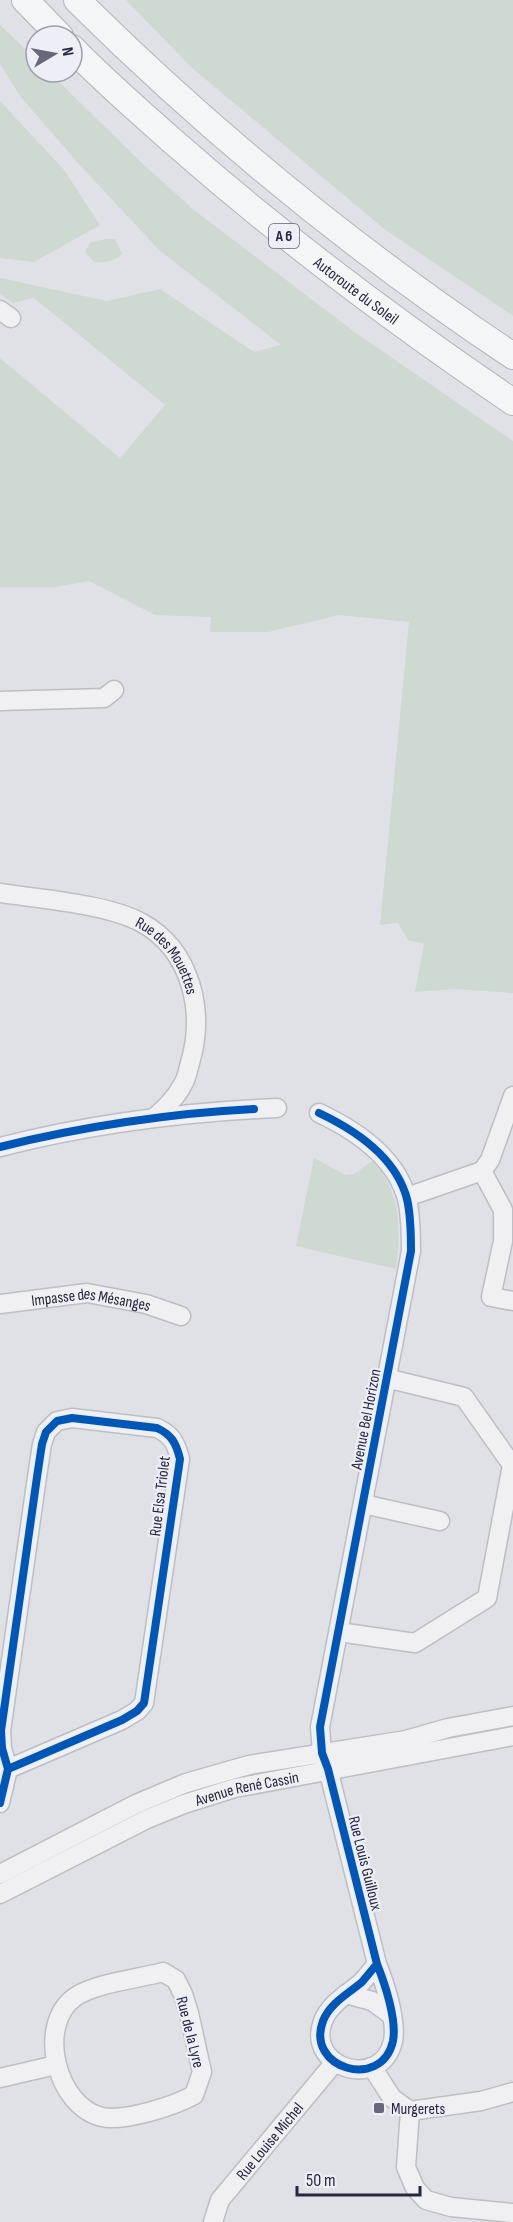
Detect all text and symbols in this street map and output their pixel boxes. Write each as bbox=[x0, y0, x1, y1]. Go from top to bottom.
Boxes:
north arrow bbox=[24, 24, 84, 84]
text: N bbox=[57, 46, 77, 58]
road number: A 6 bbox=[269, 224, 299, 248]
street label: Autoroute du Soleil bbox=[309, 253, 402, 329]
street label: Rue des Mouettes bbox=[132, 913, 201, 997]
street label: Impasse des Mésanges bbox=[30, 1285, 153, 1316]
street label: Avenue Bel Horizon bbox=[347, 1367, 386, 1472]
street label: Rue Elsa Triolet bbox=[146, 1455, 175, 1537]
street label: Avenue René Cassin bbox=[192, 1768, 301, 1811]
street label: Rue Louis Guilloux bbox=[344, 1814, 385, 1912]
street label: Rue de la Lyre bbox=[172, 1995, 208, 2070]
street label: Rue Louise Michel bbox=[233, 2099, 308, 2184]
place label: Murgerets bbox=[391, 2100, 446, 2119]
marker: Murgerets bbox=[372, 2101, 386, 2115]
scale bar bbox=[297, 2159, 420, 2197]
text: 50 m bbox=[306, 2170, 336, 2191]

